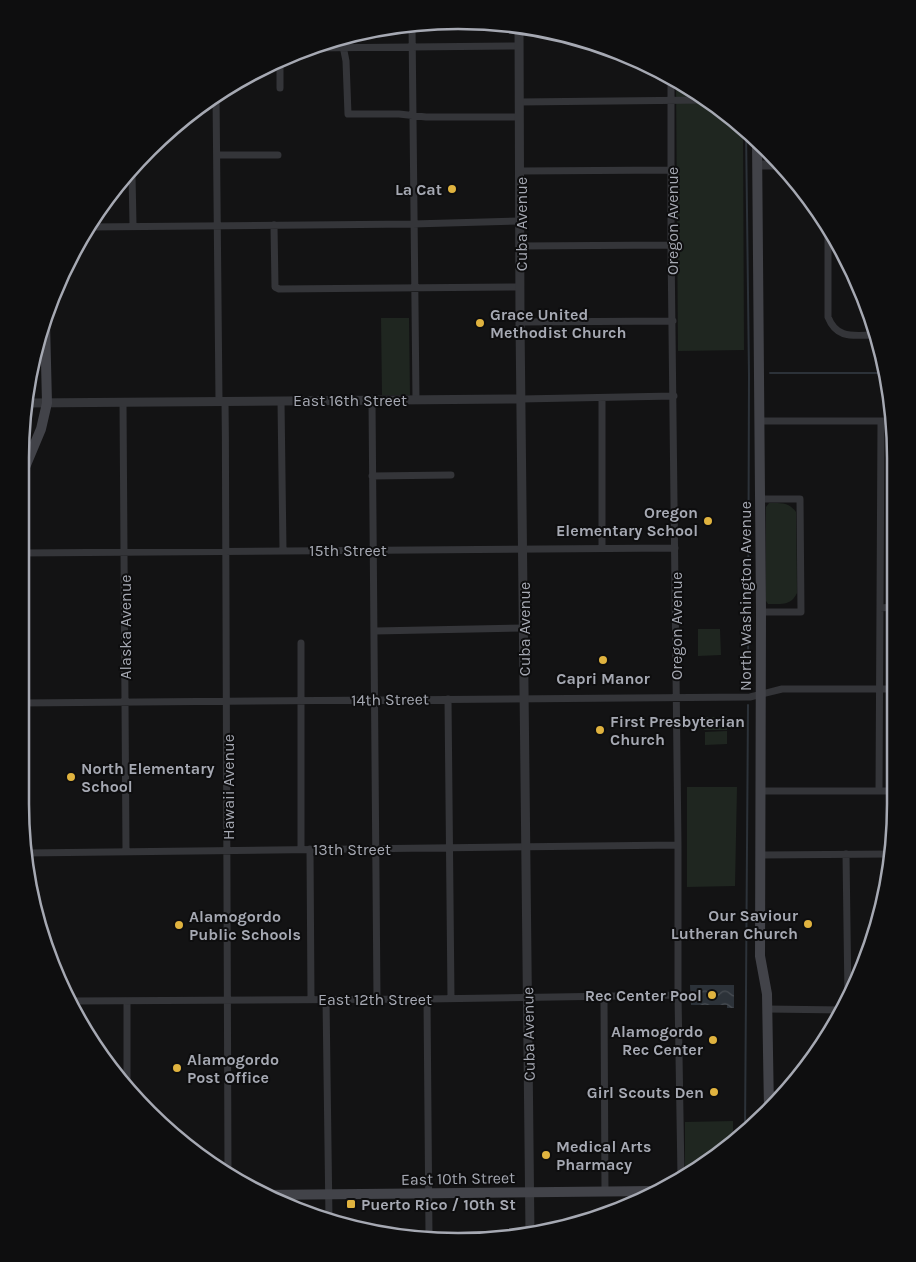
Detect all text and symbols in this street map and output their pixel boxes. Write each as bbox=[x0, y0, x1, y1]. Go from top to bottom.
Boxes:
street label: Oregon Avenue bbox=[663, 167, 682, 275]
street label: Cuba Avenue bbox=[512, 177, 531, 271]
place label: La Cat bbox=[395, 180, 442, 199]
marker: La Cat bbox=[446, 183, 458, 195]
place label: Grace United Methodist Church bbox=[490, 305, 627, 342]
marker: Grace United Methodist Church bbox=[474, 317, 486, 329]
street label: East 16th Street bbox=[293, 391, 407, 410]
street label: North Washington Avenue bbox=[736, 501, 755, 691]
place label: Oregon Elementary School bbox=[556, 503, 698, 540]
marker: Oregon Elementary School bbox=[702, 515, 714, 527]
street label: 15th Street bbox=[309, 541, 387, 560]
street label: Oregon Avenue bbox=[667, 572, 686, 680]
street label: Alaska Avenue bbox=[116, 574, 135, 680]
street label: Cuba Avenue bbox=[515, 582, 534, 676]
marker: Capri Manor bbox=[597, 654, 609, 666]
place label: Capri Manor bbox=[556, 669, 650, 688]
street label: 14th Street bbox=[351, 689, 429, 710]
place label: First Presbyterian Church bbox=[610, 712, 745, 749]
marker: First Presbyterian Church bbox=[594, 724, 606, 736]
street label: Hawaii Avenue bbox=[219, 734, 238, 840]
place label: North Elementary School bbox=[81, 759, 215, 796]
marker: North Elementary School bbox=[65, 771, 77, 783]
street label: 13th Street bbox=[313, 840, 391, 859]
place label: Our Saviour Lutheran Church bbox=[671, 906, 799, 943]
place label: Alamogordo Public Schools bbox=[189, 907, 301, 944]
marker: Our Saviour Lutheran Church bbox=[802, 918, 814, 930]
marker: Alamogordo Public Schools bbox=[173, 919, 185, 931]
place label: Rec Center Pool bbox=[585, 986, 702, 1005]
street label: Cuba Avenue bbox=[518, 987, 539, 1081]
marker: Rec Center Pool bbox=[706, 989, 718, 1001]
street label: East 12th Street bbox=[318, 990, 432, 1009]
place label: Alamogordo Rec Center bbox=[611, 1022, 704, 1059]
marker: Alamogordo Rec Center bbox=[707, 1034, 719, 1046]
place label: Alamogordo Post Office bbox=[187, 1050, 279, 1087]
marker: Alamogordo Post Office bbox=[171, 1062, 183, 1074]
place label: Girl Scouts Den bbox=[587, 1083, 704, 1102]
marker: Girl Scouts Den bbox=[708, 1086, 720, 1098]
place label: Medical Arts Pharmacy bbox=[556, 1137, 651, 1174]
marker: Medical Arts Pharmacy bbox=[540, 1149, 552, 1161]
street label: East 10th Street bbox=[401, 1168, 515, 1189]
place label: Puerto Rico / 10th St bbox=[361, 1195, 516, 1214]
marker: Puerto Rico / 10th St bbox=[345, 1198, 357, 1210]

